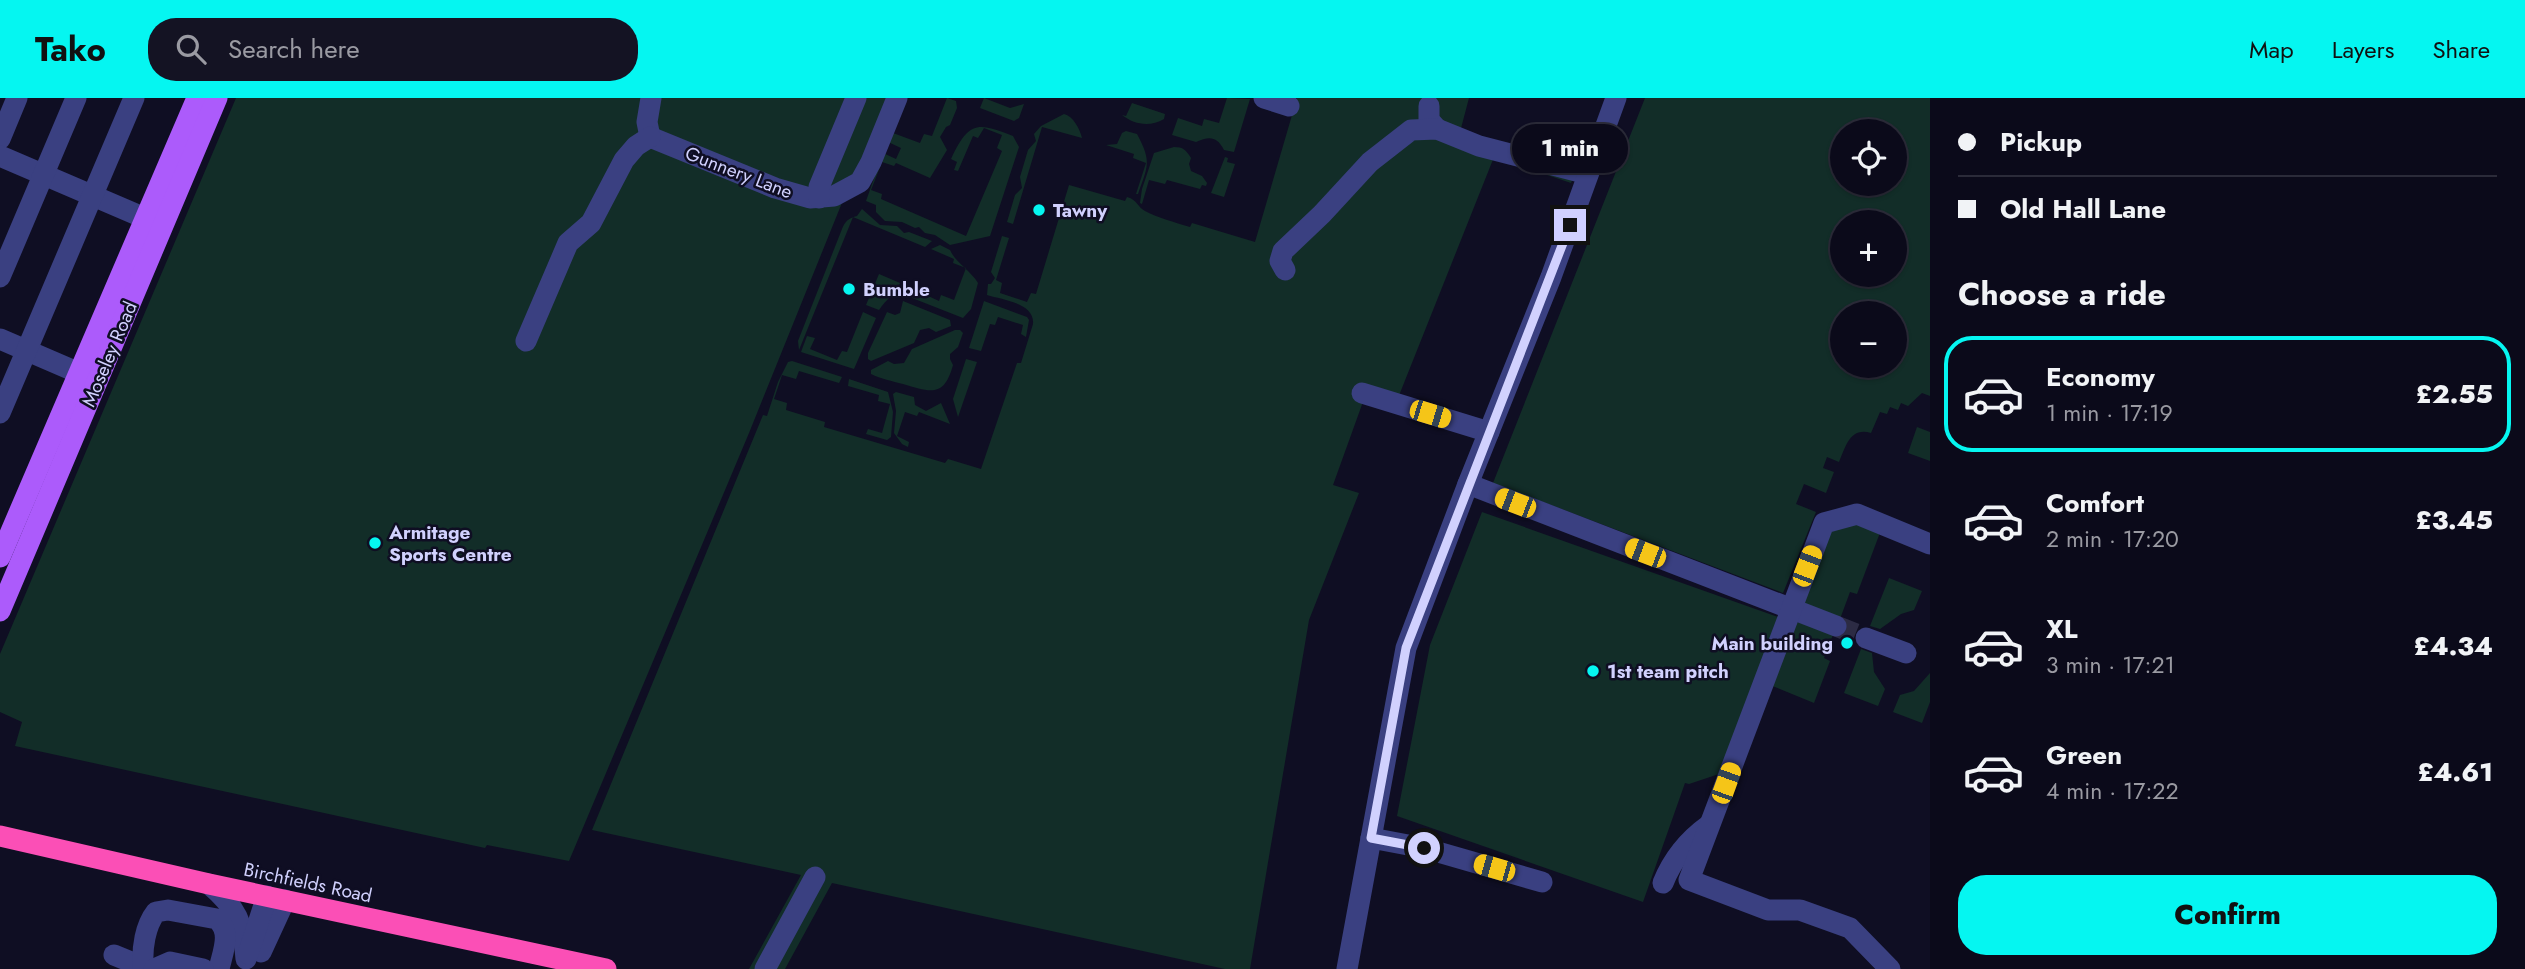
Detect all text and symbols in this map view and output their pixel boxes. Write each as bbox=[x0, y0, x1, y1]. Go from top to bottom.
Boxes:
search box bbox=[148, 18, 638, 81]
text: Tako bbox=[35, 26, 106, 73]
icon: search bbox=[172, 30, 210, 68]
text: Search here bbox=[228, 30, 360, 68]
text: Map bbox=[2249, 32, 2294, 67]
text: Layers bbox=[2332, 32, 2394, 67]
text: Share bbox=[2432, 32, 2490, 67]
map controls bbox=[1830, 119, 1907, 378]
button: locate bbox=[1830, 119, 1907, 196]
callout: 1 min bbox=[1512, 123, 1628, 172]
text: Pickup bbox=[2000, 123, 2082, 161]
text: 1 min bbox=[1541, 131, 1599, 165]
street label: Gunnery Lane bbox=[681, 140, 797, 205]
text: Old Hall Lane bbox=[2000, 190, 2166, 228]
place label: Tawny bbox=[1053, 197, 1108, 224]
marker: Tawny bbox=[1031, 202, 1047, 218]
route end bbox=[1554, 209, 1586, 241]
button: + bbox=[1830, 210, 1907, 287]
text: Choose a ride bbox=[1958, 271, 2166, 317]
place label: Bumble bbox=[863, 276, 930, 303]
marker: Bumble bbox=[841, 281, 857, 297]
street label: Moseley Road bbox=[75, 297, 144, 411]
button: − bbox=[1830, 301, 1907, 378]
text: Economy bbox=[2046, 358, 2155, 396]
icon: car bbox=[1962, 363, 2025, 426]
text: £2.55 bbox=[2416, 375, 2493, 413]
text: 1 min · 17:19 bbox=[2046, 396, 2173, 430]
car bbox=[1407, 398, 1454, 430]
text: Comfort bbox=[2046, 484, 2144, 522]
car bbox=[1492, 486, 1539, 520]
icon: car bbox=[1962, 489, 2025, 552]
text: £3.45 bbox=[2416, 501, 2493, 539]
place label: Armitage Sports Centre bbox=[388, 519, 512, 568]
text: 2 min · 17:20 bbox=[2046, 522, 2179, 556]
marker: Armitage Sports Centre bbox=[367, 535, 383, 551]
car bbox=[1622, 536, 1669, 570]
car bbox=[1790, 543, 1825, 589]
text: XL bbox=[2046, 610, 2078, 648]
icon: car bbox=[1962, 615, 2025, 678]
text: £4.34 bbox=[2414, 627, 2493, 665]
place label: Main building bbox=[1711, 630, 1833, 657]
marker: Main building bbox=[1839, 635, 1855, 651]
text: 3 min · 17:21 bbox=[2046, 648, 2175, 682]
place label: 1st team pitch bbox=[1607, 658, 1729, 685]
marker: 1st team pitch bbox=[1585, 663, 1601, 679]
text: Green bbox=[2046, 736, 2122, 774]
icon: car bbox=[1962, 741, 2025, 804]
text: £4.61 bbox=[2417, 753, 2493, 791]
car bbox=[1709, 760, 1744, 806]
text: 4 min · 17:22 bbox=[2046, 774, 2179, 808]
route start bbox=[1408, 832, 1440, 864]
car bbox=[1471, 852, 1518, 884]
street label: Birchfields Road bbox=[241, 856, 375, 909]
button: Confirm bbox=[1958, 875, 2497, 955]

